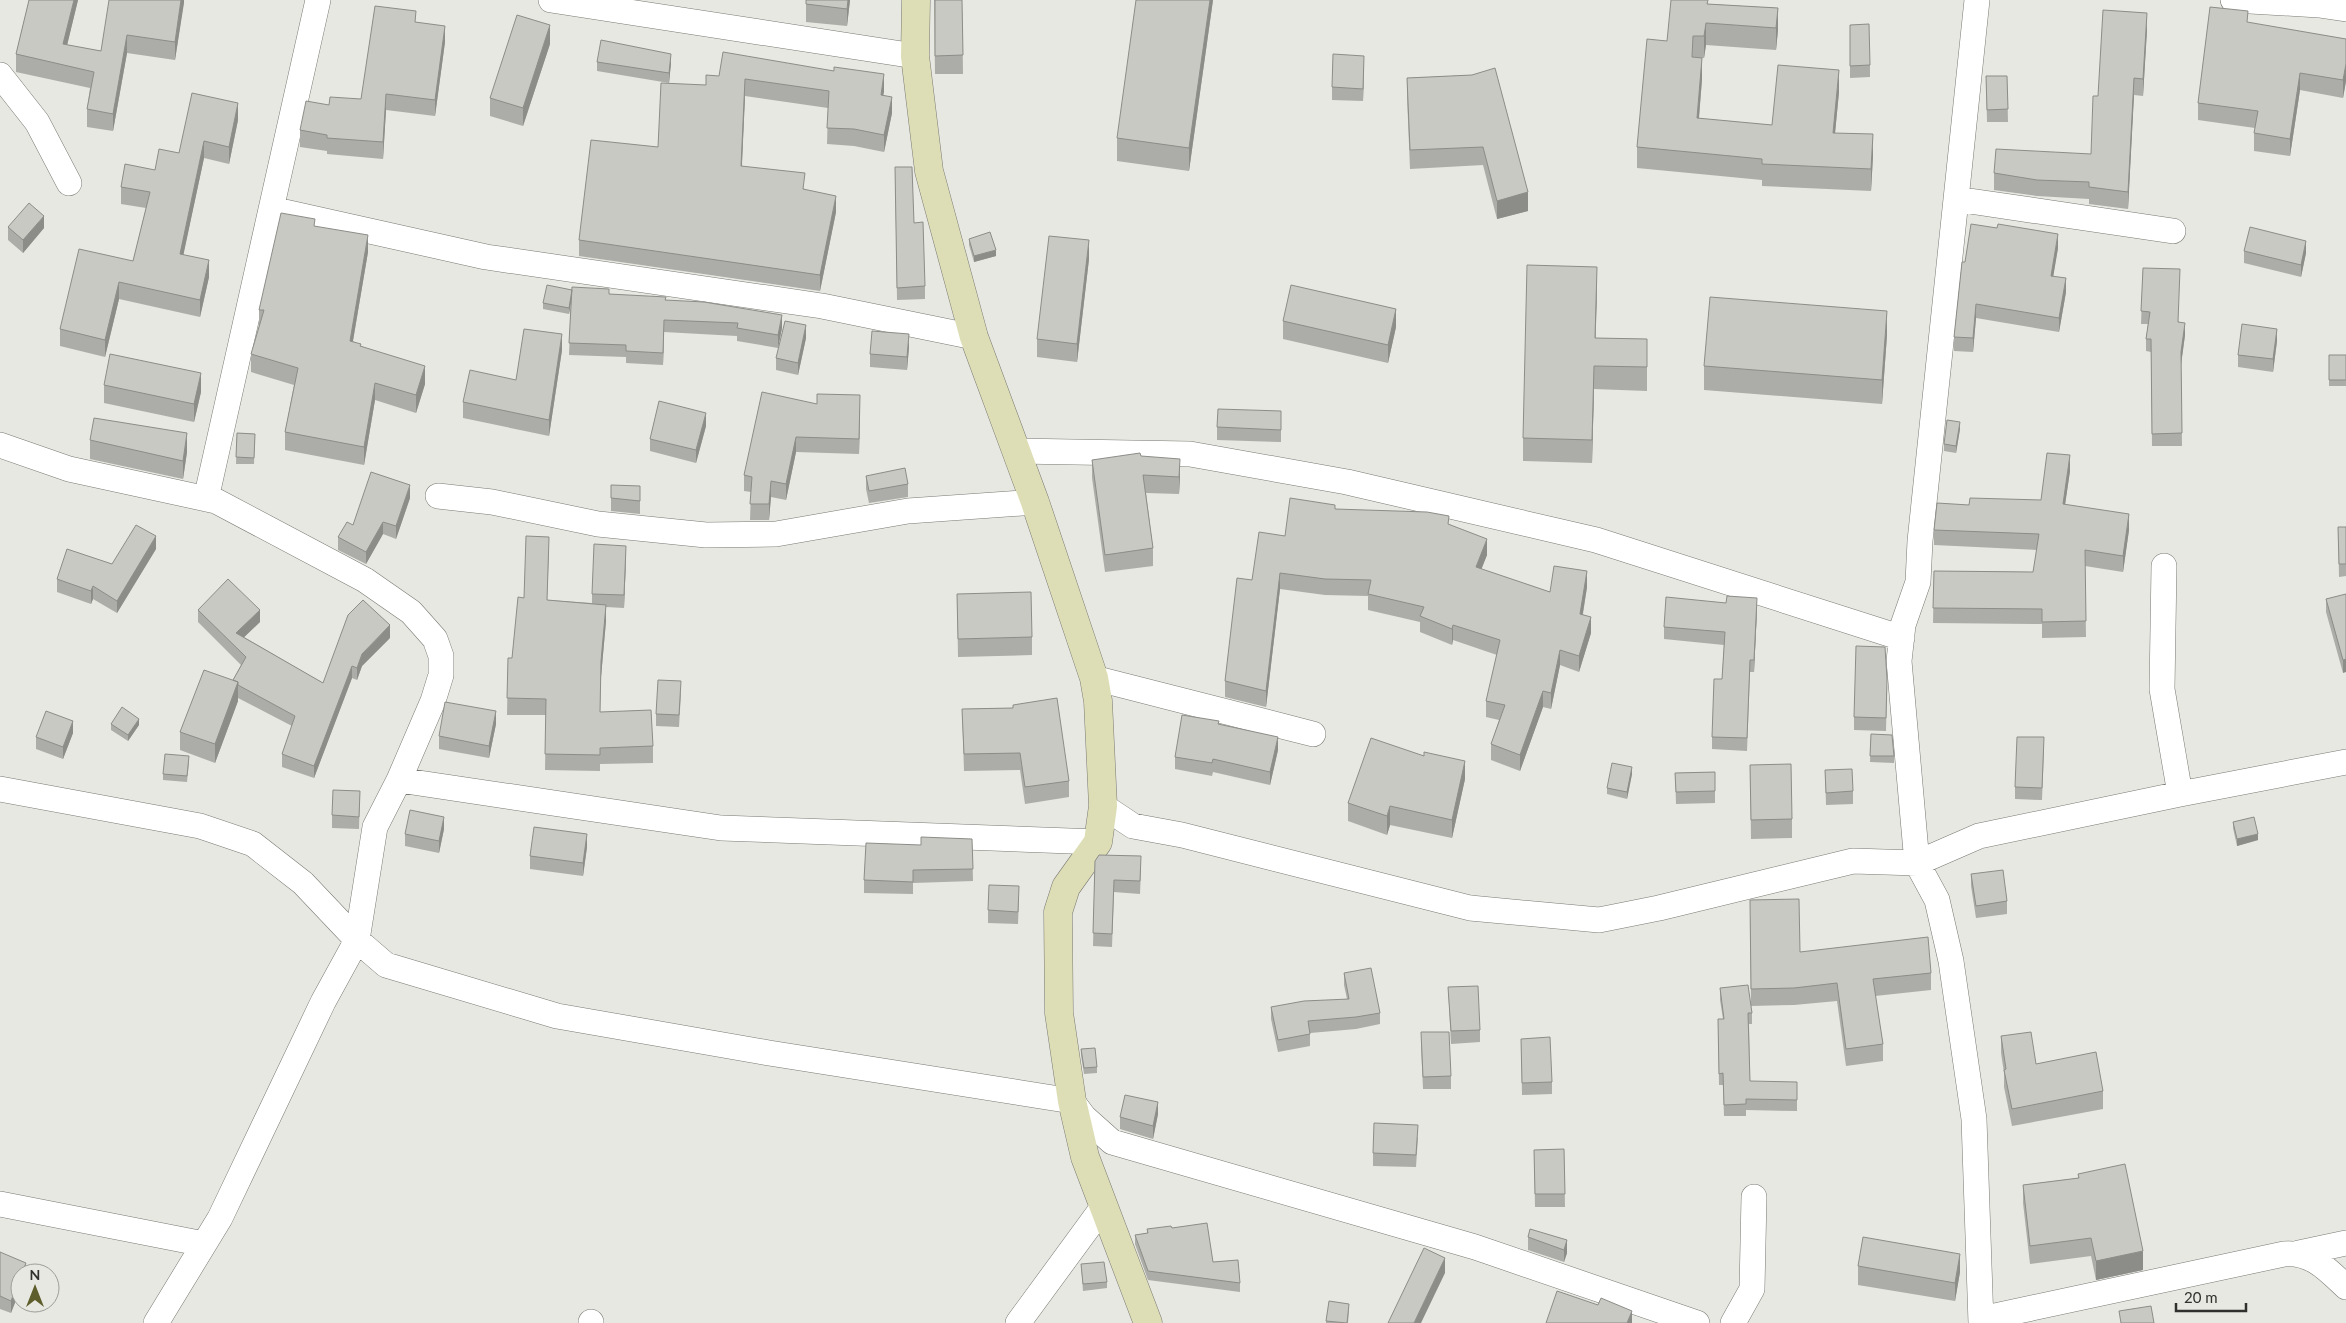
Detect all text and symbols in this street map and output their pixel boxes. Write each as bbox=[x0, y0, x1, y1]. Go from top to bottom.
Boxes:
north arrow bbox=[10, 1263, 60, 1313]
text: N bbox=[30, 1266, 40, 1283]
scale bar bbox=[2176, 1280, 2246, 1312]
text: 20 m bbox=[2184, 1288, 2218, 1306]

